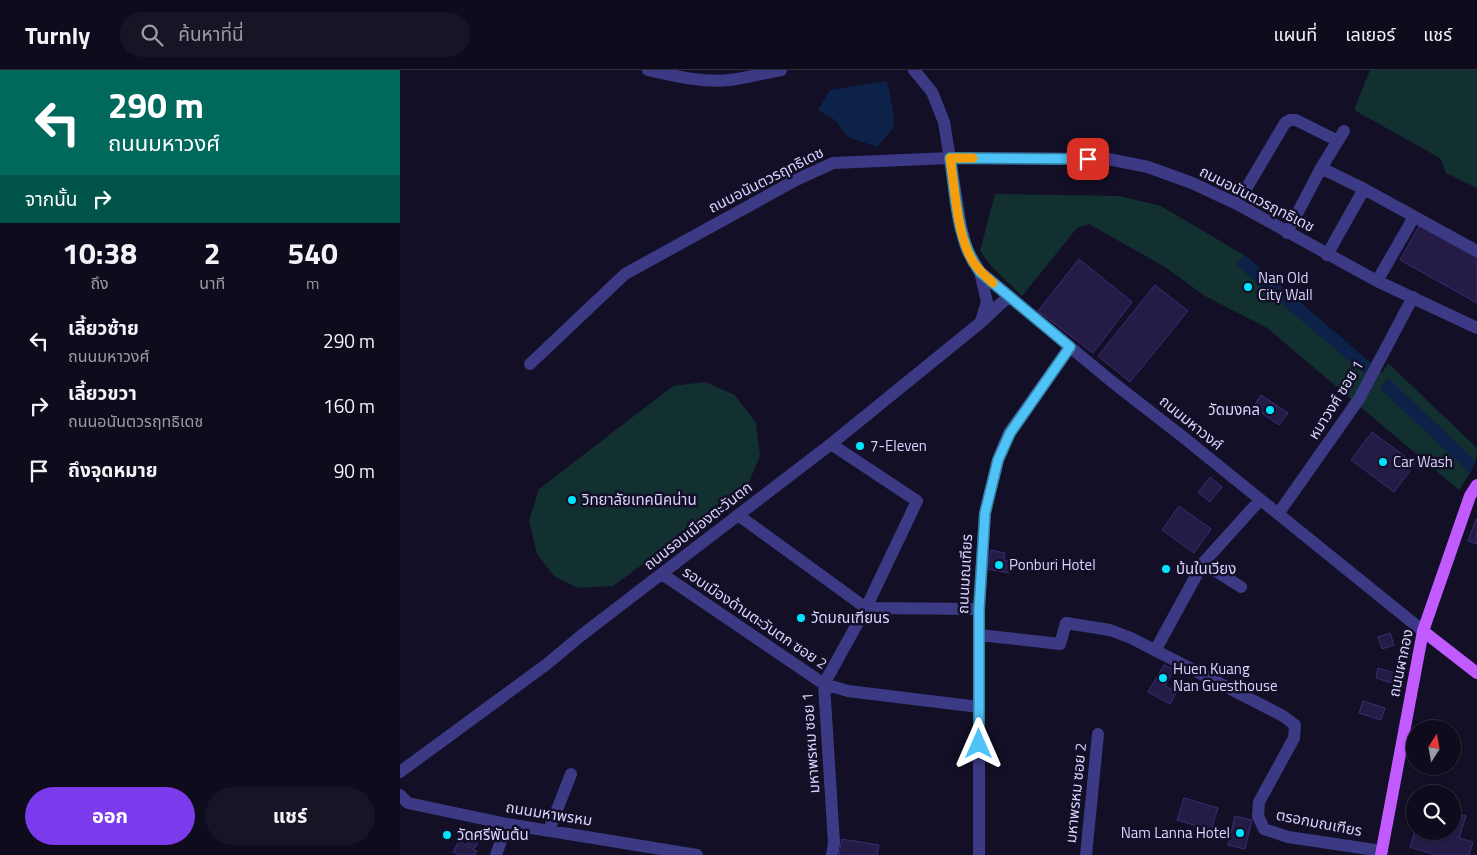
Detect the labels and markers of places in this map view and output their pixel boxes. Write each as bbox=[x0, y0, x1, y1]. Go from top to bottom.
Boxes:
pin bbox=[1067, 138, 1109, 180]
place label: Nan Old City Wall bbox=[1258, 266, 1313, 306]
marker: Nan Old City Wall bbox=[1242, 281, 1254, 293]
place label: วัดมงคล bbox=[1208, 398, 1260, 421]
marker: วัดมงคล bbox=[1264, 404, 1276, 416]
place label: 7-Eleven bbox=[870, 434, 927, 457]
marker: 7-Eleven bbox=[854, 440, 866, 452]
place label: Car Wash bbox=[1393, 450, 1453, 473]
marker: Car Wash bbox=[1377, 456, 1389, 468]
place label: วิทยาลัยเทคนิคน่าน bbox=[582, 488, 697, 511]
marker: วิทยาลัยเทคนิคน่าน bbox=[566, 494, 578, 506]
place label: Ponburi Hotel bbox=[1009, 553, 1096, 576]
place label: บ้นในเวียง bbox=[1176, 557, 1236, 580]
marker: Ponburi Hotel bbox=[993, 559, 1005, 571]
marker: บ้นในเวียง bbox=[1160, 563, 1172, 575]
place label: วัดมณเฑียนร bbox=[811, 606, 890, 629]
marker: วัดมณเฑียนร bbox=[795, 612, 807, 624]
place label: Huen Kuang Nan Guesthouse bbox=[1173, 657, 1278, 697]
marker: Huen Kuang Nan Guesthouse bbox=[1157, 672, 1169, 684]
place label: Nam Lanna Hotel bbox=[1121, 821, 1230, 844]
place label: วัดศรีพันต้น bbox=[457, 823, 529, 846]
marker: Nam Lanna Hotel bbox=[1234, 827, 1246, 839]
marker: วัดศรีพันต้น bbox=[441, 829, 453, 841]

